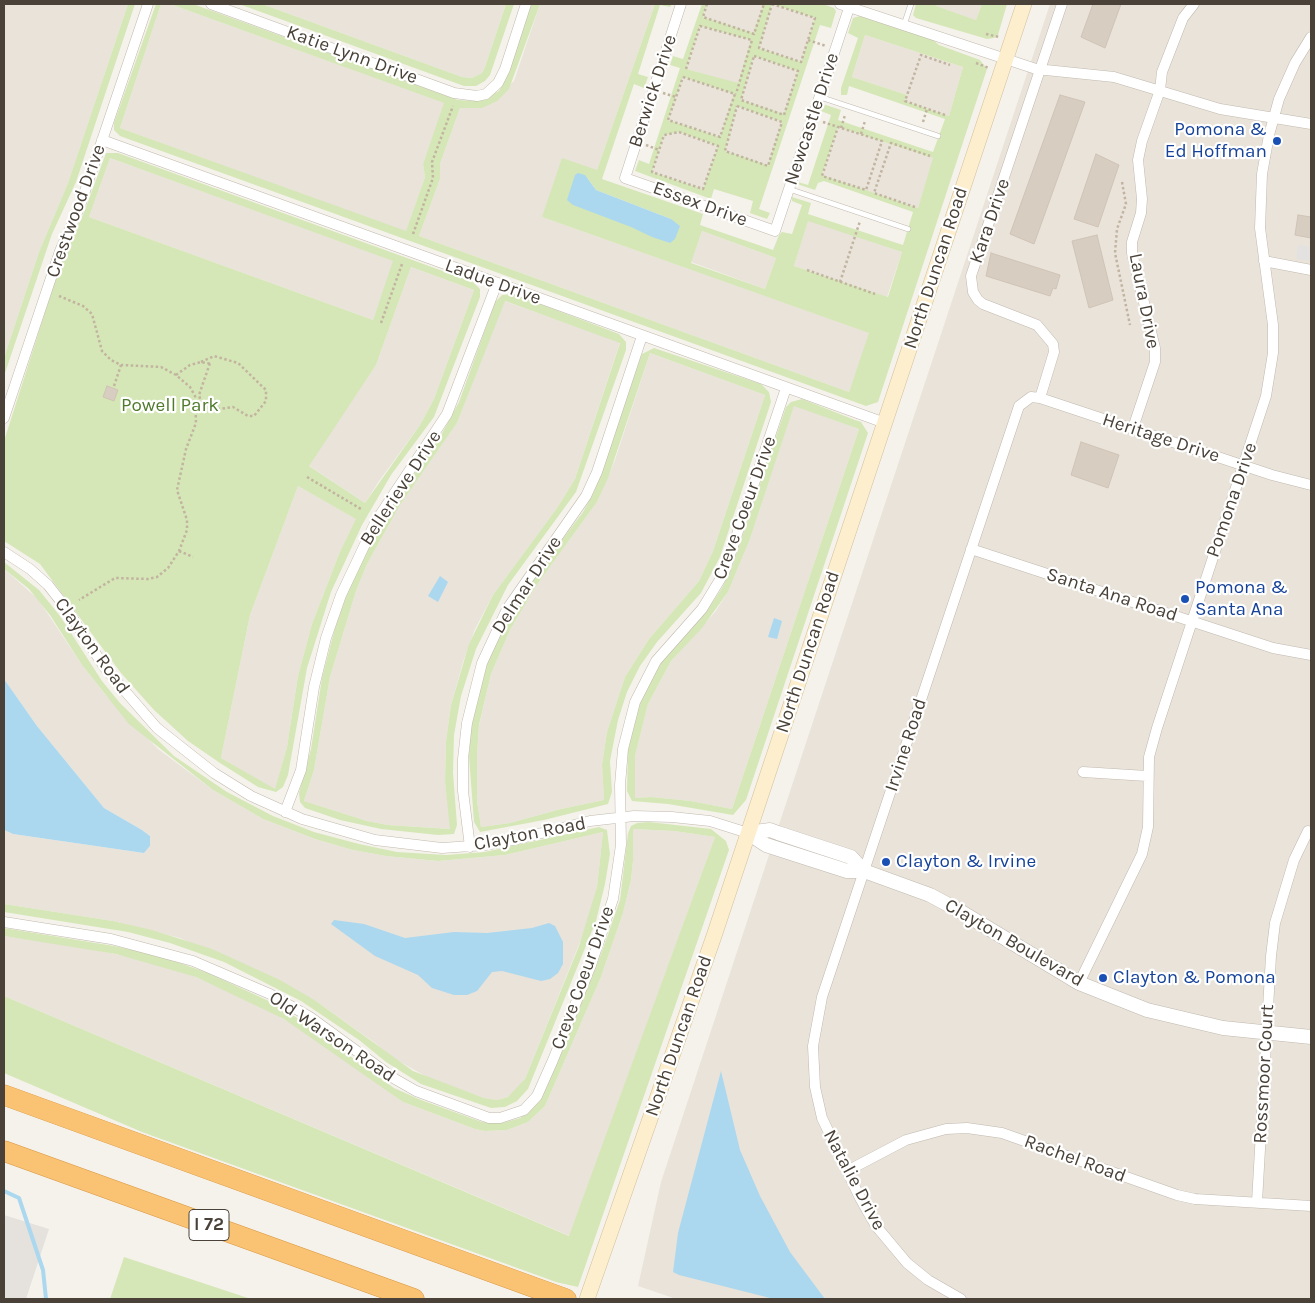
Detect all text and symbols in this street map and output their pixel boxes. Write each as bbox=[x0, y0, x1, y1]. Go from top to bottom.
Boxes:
street label: Katie Lynn Drive bbox=[283, 21, 421, 89]
street label: Berwick Drive bbox=[624, 32, 682, 150]
street label: Newcastle Drive bbox=[780, 50, 844, 188]
place label: Pomona & Ed Hoffman bbox=[1165, 119, 1267, 163]
marker: Pomona & Ed Hoffman bbox=[1271, 135, 1283, 147]
street label: Crestwood Drive bbox=[41, 141, 111, 281]
street label: Essex Drive bbox=[650, 176, 750, 232]
street label: Kara Drive bbox=[965, 176, 1015, 266]
street label: North Duncan Road bbox=[899, 184, 973, 352]
street label: Laura Drive bbox=[1124, 251, 1164, 351]
street label: Ladue Drive bbox=[442, 254, 544, 310]
park label: Powell Park bbox=[121, 395, 219, 417]
street label: Heritage Drive bbox=[1099, 408, 1223, 468]
street label: Bellerieve Drive bbox=[355, 426, 447, 550]
street label: Creve Coeur Drive bbox=[708, 433, 782, 583]
street label: Pomona Drive bbox=[1202, 440, 1262, 560]
street label: Delmar Drive bbox=[487, 532, 567, 638]
street label: Santa Ana Road bbox=[1044, 563, 1180, 627]
street label: North Duncan Road bbox=[771, 568, 845, 736]
place label: Pomona & Santa Ana bbox=[1195, 577, 1288, 621]
street label: Clayton Road bbox=[49, 593, 135, 699]
marker: Pomona & Santa Ana bbox=[1179, 593, 1191, 605]
street label: Irvine Road bbox=[880, 695, 932, 795]
street label: Clayton Road bbox=[472, 812, 588, 856]
place label: Clayton & Irvine bbox=[896, 851, 1036, 873]
marker: Clayton & Irvine bbox=[880, 856, 892, 868]
street label: Clayton Boulevard bbox=[940, 894, 1088, 992]
street label: Creve Coeur Drive bbox=[546, 903, 620, 1053]
street label: North Duncan Road bbox=[641, 952, 717, 1120]
place label: Clayton & Pomona bbox=[1113, 967, 1276, 989]
marker: Clayton & Pomona bbox=[1097, 972, 1109, 984]
street label: Old Warson Road bbox=[265, 986, 399, 1088]
street label: Rossmoor Court bbox=[1249, 1004, 1279, 1144]
street label: Natalie Drive bbox=[818, 1126, 890, 1234]
street label: Rachel Road bbox=[1021, 1130, 1129, 1188]
road number: I 72 bbox=[189, 1210, 229, 1240]

